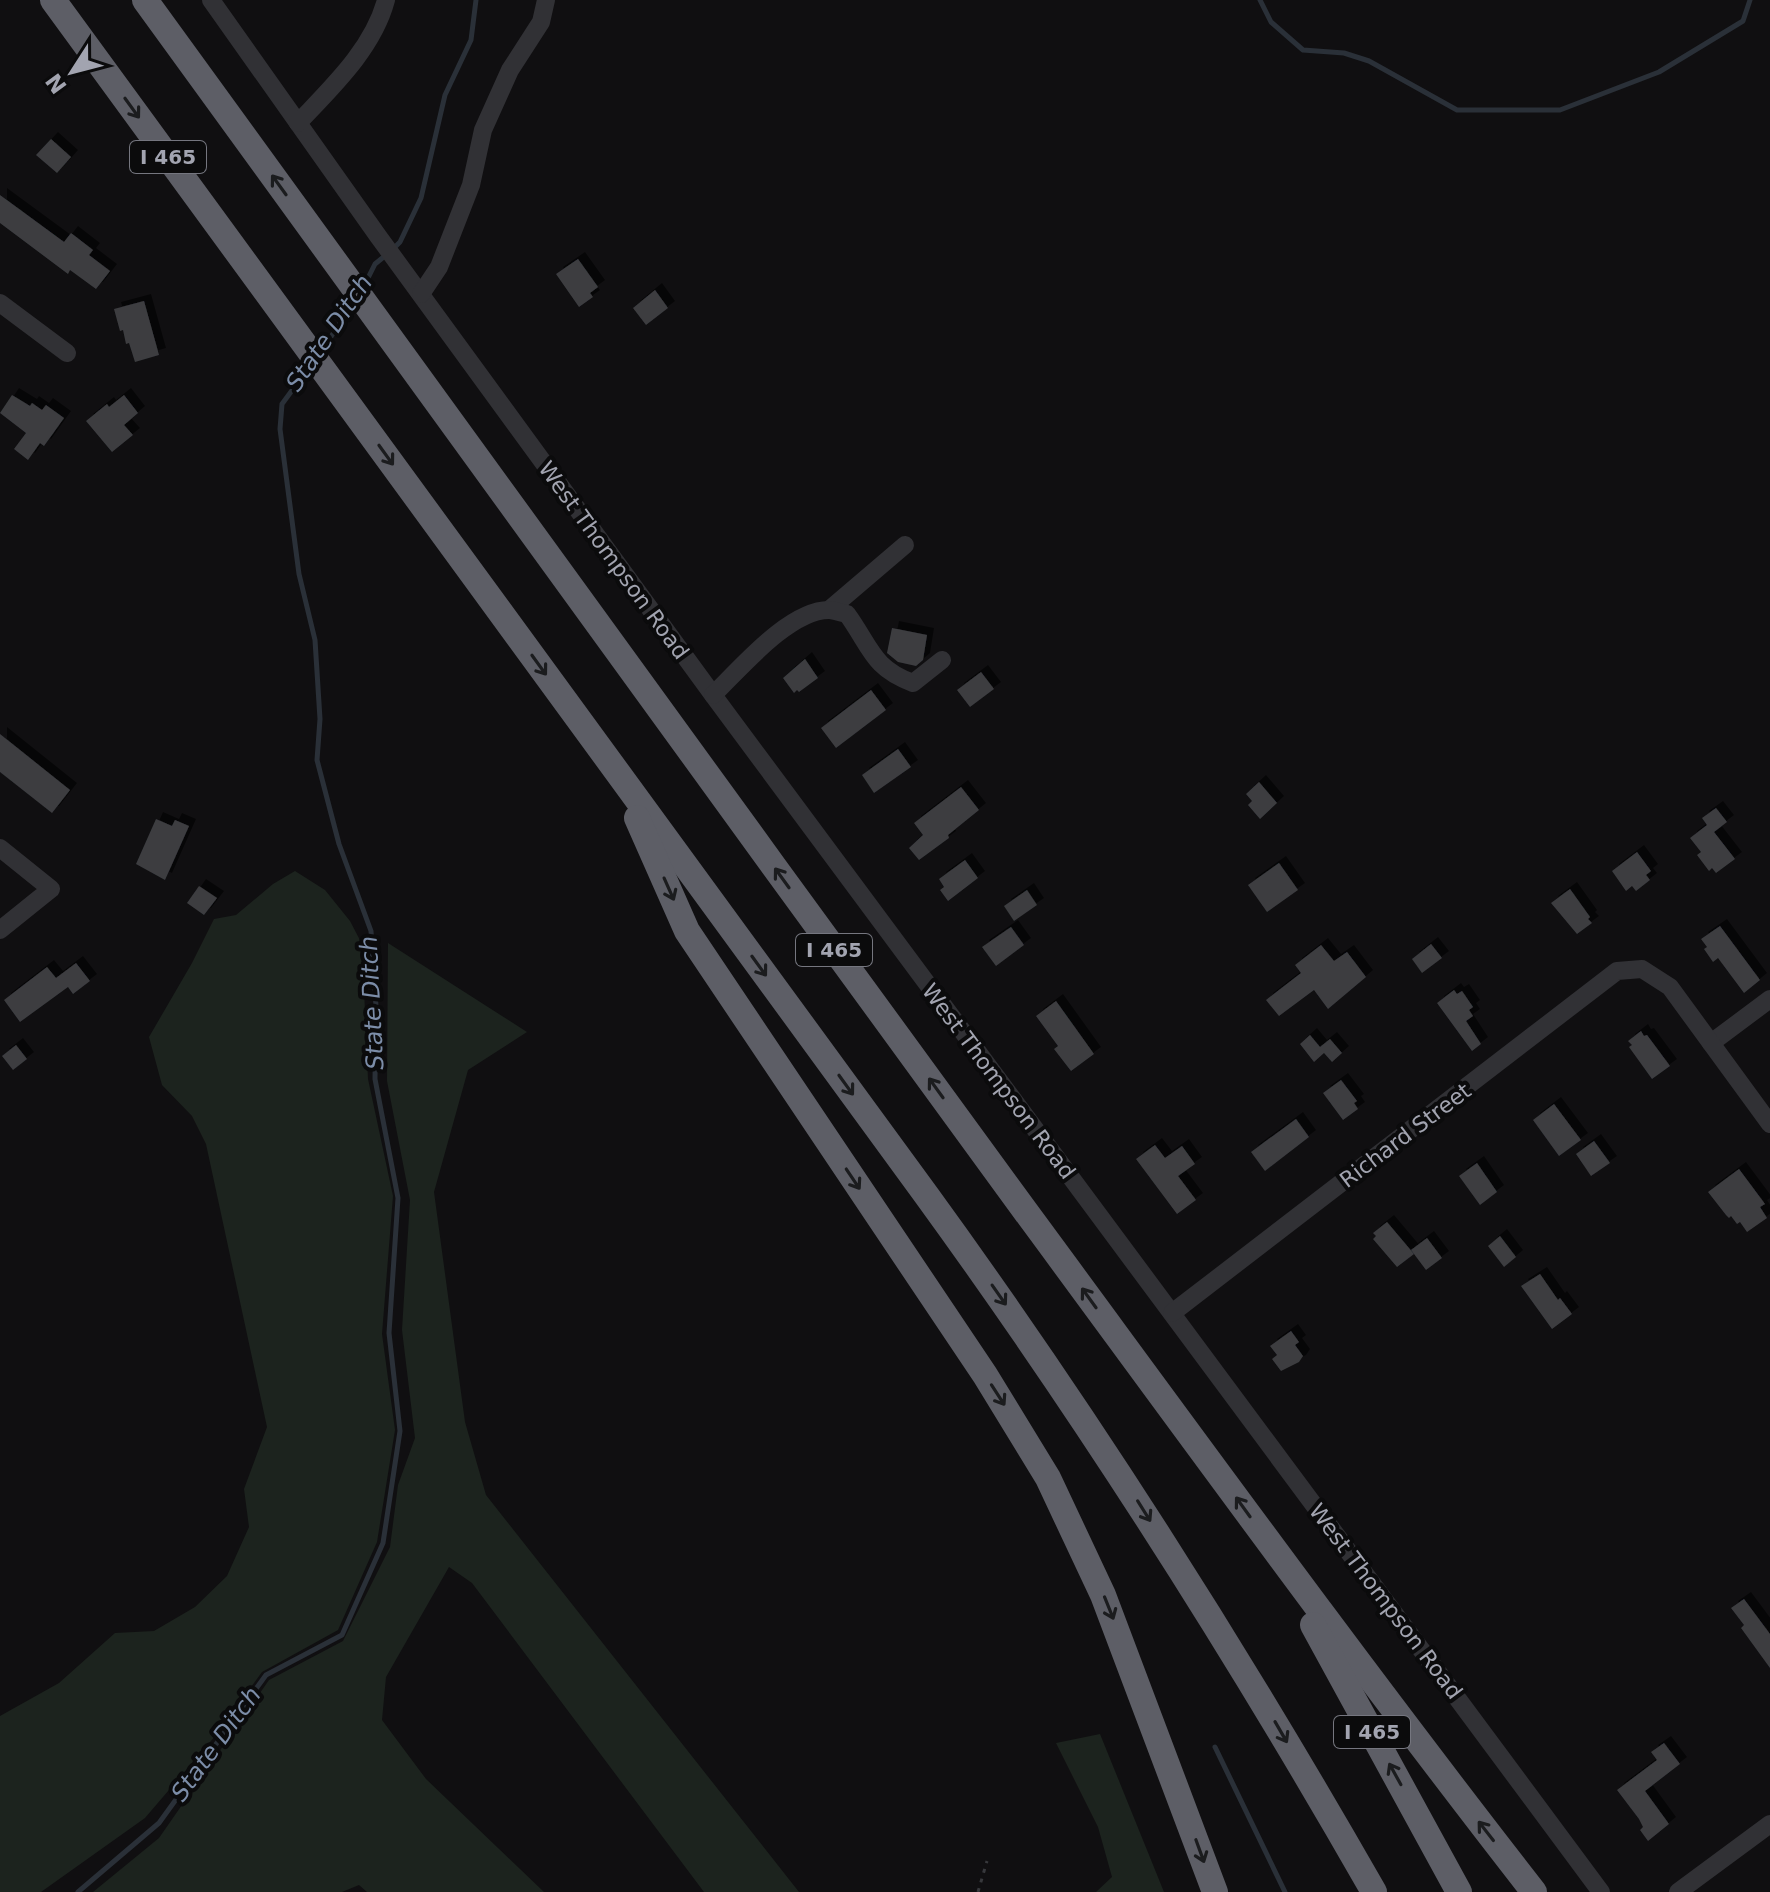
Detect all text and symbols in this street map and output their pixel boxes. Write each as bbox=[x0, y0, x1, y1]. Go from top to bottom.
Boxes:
north arrow bbox=[32, 32, 112, 112]
text: N bbox=[41, 69, 72, 98]
one-way arrow bbox=[123, 97, 140, 119]
road number: I 465 bbox=[130, 141, 206, 173]
one-way arrow bbox=[271, 175, 288, 196]
water label: State Ditch bbox=[280, 270, 378, 396]
one-way arrow bbox=[377, 444, 394, 465]
street label: West Thompson Road bbox=[533, 457, 694, 664]
one-way arrow bbox=[531, 653, 547, 675]
one-way arrow bbox=[774, 868, 790, 890]
one-way arrow bbox=[662, 877, 677, 901]
road number: I 465 bbox=[796, 934, 872, 966]
water label: State Ditch bbox=[355, 935, 389, 1071]
one-way arrow bbox=[751, 954, 767, 976]
street label: West Thompson Road bbox=[917, 979, 1080, 1184]
one-way arrow bbox=[837, 1073, 854, 1095]
one-way arrow bbox=[927, 1078, 944, 1099]
street label: Richard Street bbox=[1335, 1078, 1476, 1193]
one-way arrow bbox=[845, 1168, 861, 1190]
one-way arrow bbox=[991, 1283, 1007, 1305]
one-way arrow bbox=[1081, 1287, 1098, 1309]
one-way arrow bbox=[990, 1383, 1006, 1406]
one-way arrow bbox=[1235, 1497, 1251, 1519]
one-way arrow bbox=[1136, 1499, 1152, 1522]
street label: West Thompson Road bbox=[1304, 1499, 1467, 1704]
one-way arrow bbox=[1102, 1595, 1117, 1620]
water label: State Ditch bbox=[165, 1682, 267, 1806]
road number: I 465 bbox=[1334, 1716, 1410, 1748]
one-way arrow bbox=[1273, 1720, 1289, 1743]
one-way arrow bbox=[1387, 1763, 1403, 1786]
one-way arrow bbox=[1478, 1821, 1495, 1842]
one-way arrow bbox=[1193, 1838, 1208, 1863]

